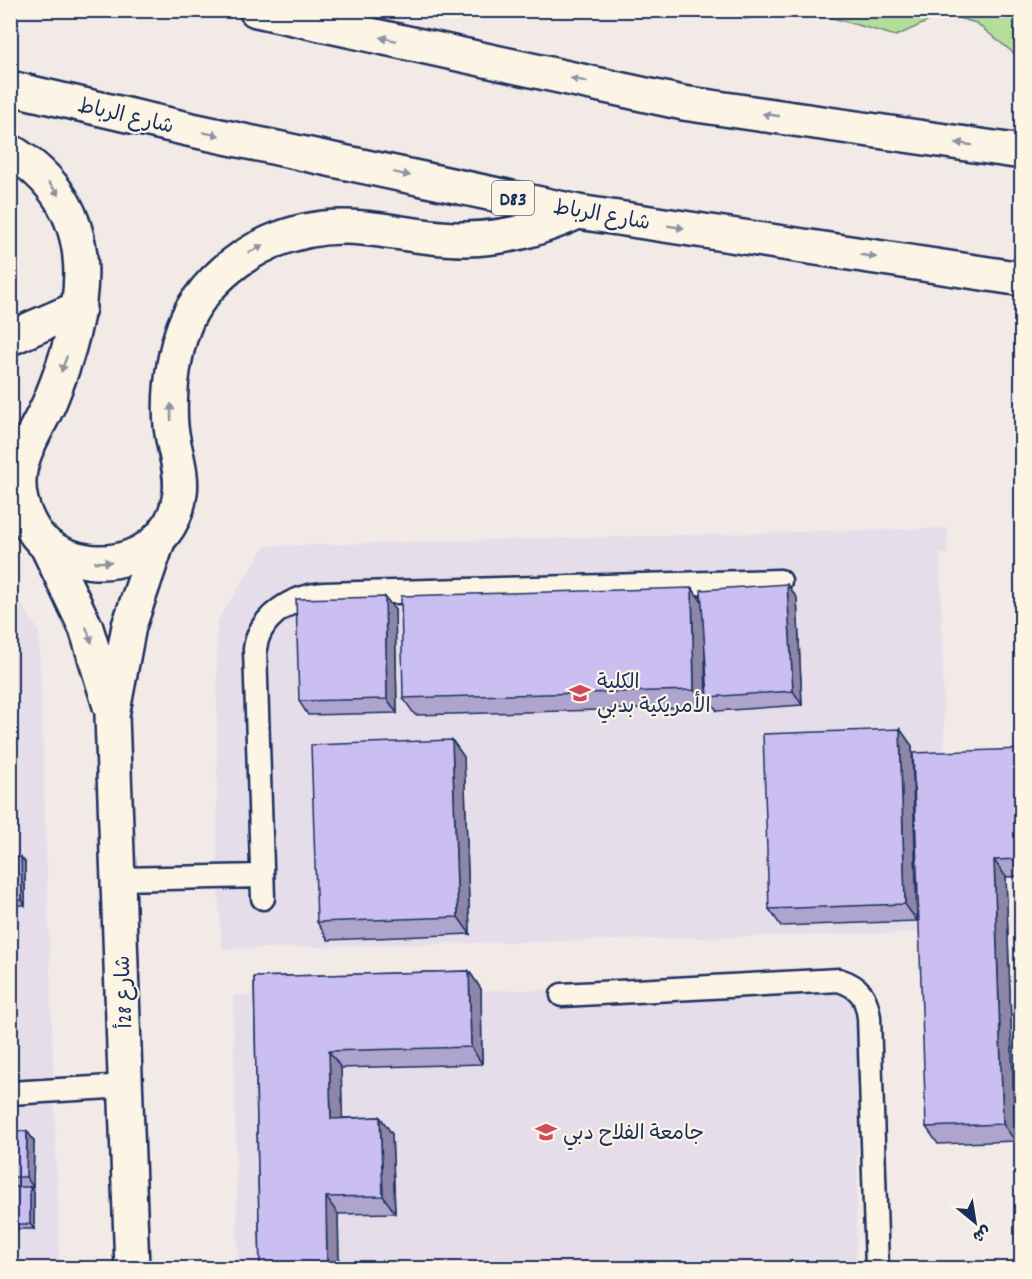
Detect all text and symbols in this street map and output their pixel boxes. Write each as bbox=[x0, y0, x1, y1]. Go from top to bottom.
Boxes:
one-way arrow bbox=[379, 34, 398, 43]
one-way arrow bbox=[569, 75, 588, 84]
street label: شارع الرباط bbox=[74, 92, 176, 144]
one-way arrow bbox=[761, 111, 780, 120]
one-way arrow bbox=[202, 130, 221, 139]
one-way arrow bbox=[954, 139, 973, 148]
one-way arrow bbox=[392, 170, 411, 180]
one-way arrow bbox=[48, 181, 61, 197]
road number: D83 bbox=[492, 181, 534, 215]
street label: شارع الرباط bbox=[551, 194, 652, 240]
one-way arrow bbox=[666, 222, 685, 231]
one-way arrow bbox=[247, 245, 265, 255]
one-way arrow bbox=[859, 252, 878, 261]
one-way arrow bbox=[58, 355, 68, 373]
one-way arrow bbox=[166, 403, 176, 422]
one-way arrow bbox=[93, 557, 112, 567]
one-way arrow bbox=[84, 626, 94, 644]
place label: الكلية الأمريكية بدبي bbox=[597, 669, 711, 724]
school or university icon: الكلية الأمريكية بدبي bbox=[568, 681, 592, 705]
street label: شارع 28أ bbox=[110, 955, 142, 1029]
school or university icon: جامعة الفلاح دبي bbox=[534, 1120, 558, 1144]
place label: جامعة الفلاح دبي bbox=[563, 1120, 704, 1151]
north arrow bbox=[945, 1192, 1005, 1252]
text: ش bbox=[968, 1218, 995, 1247]

